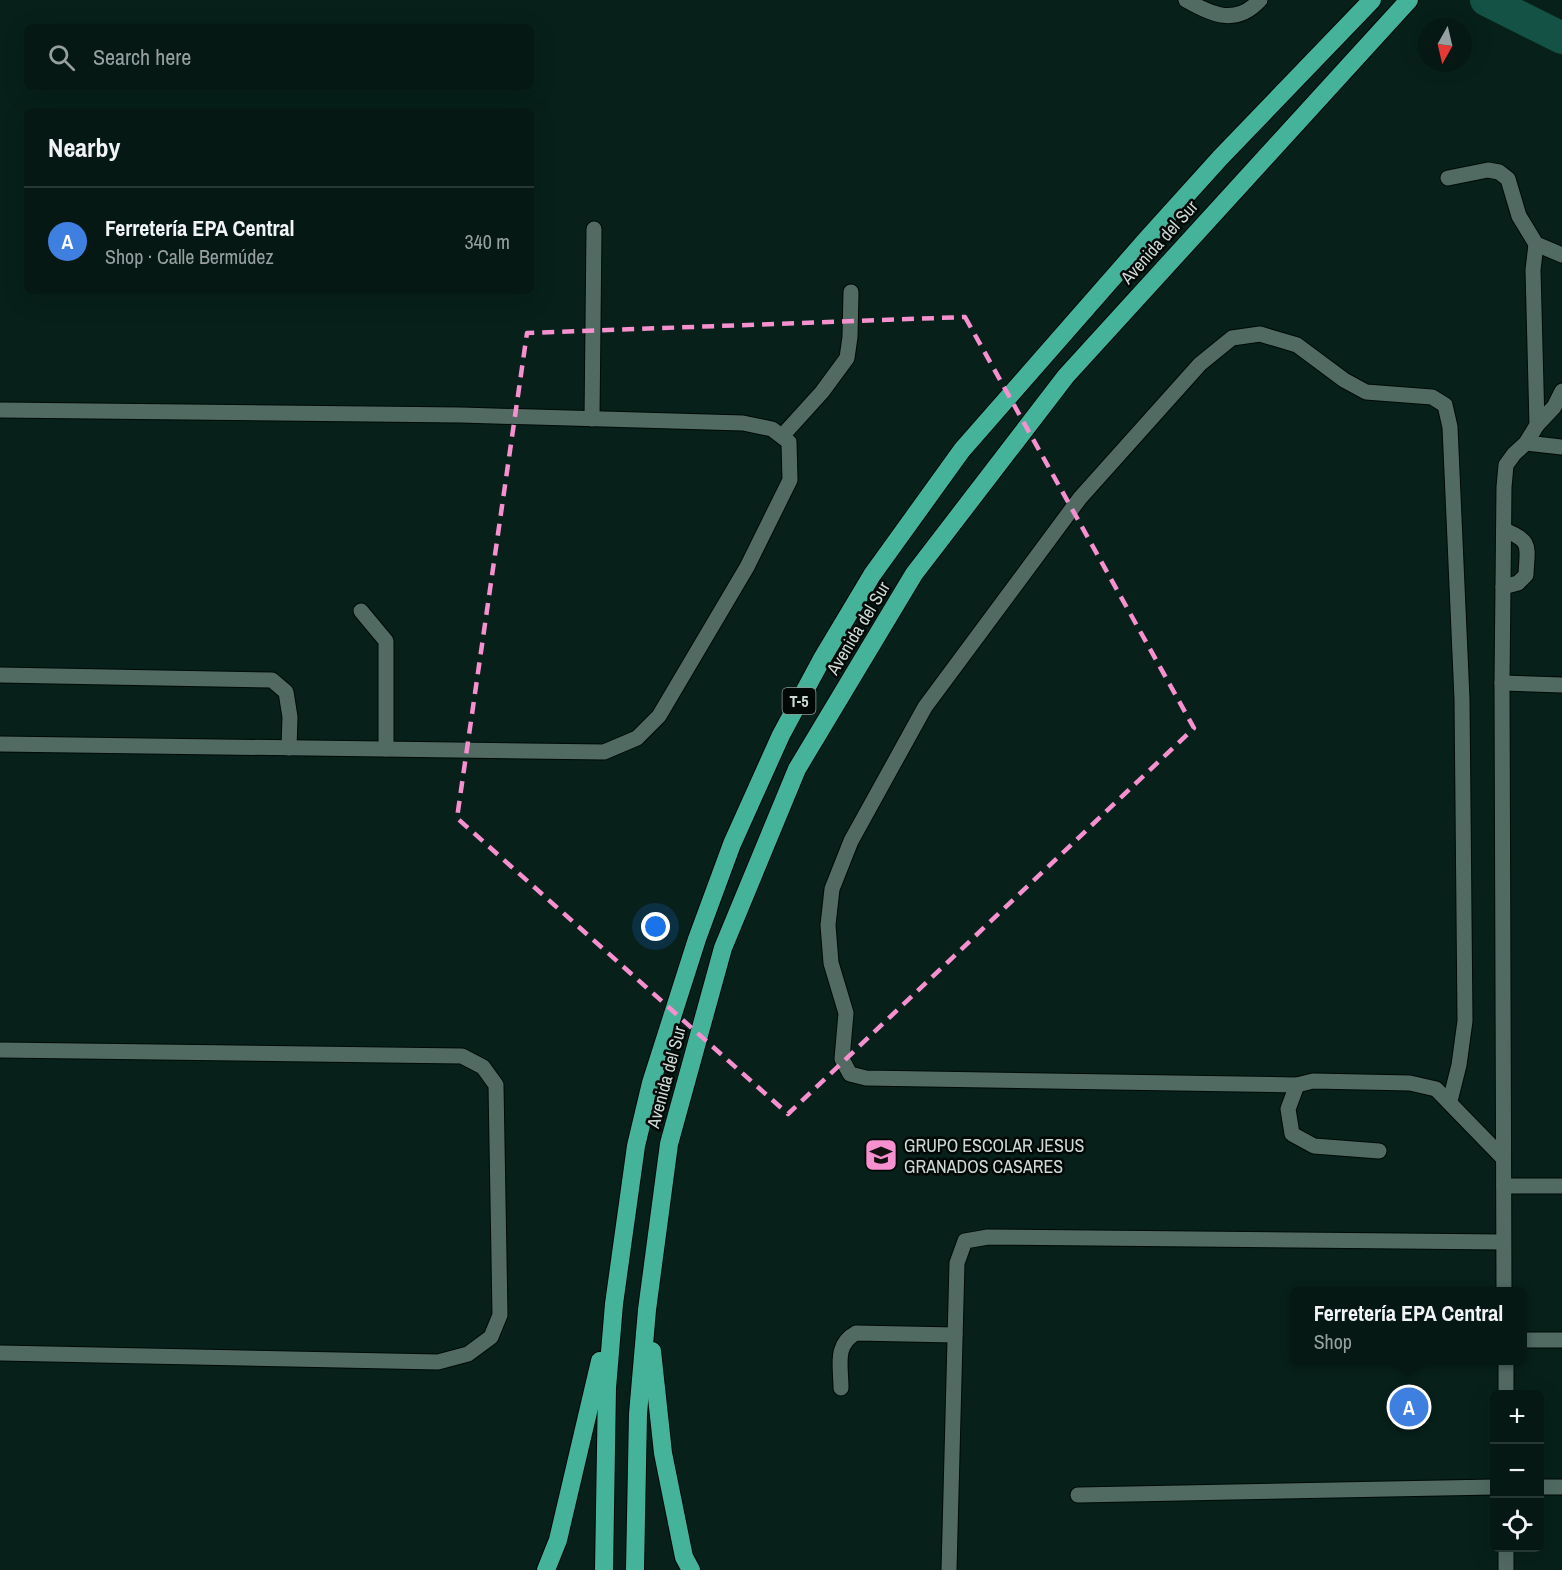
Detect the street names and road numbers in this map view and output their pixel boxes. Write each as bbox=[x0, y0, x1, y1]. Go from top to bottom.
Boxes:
street label: Avenida del Sur bbox=[1114, 195, 1203, 290]
street label: Avenida del Sur bbox=[820, 577, 896, 680]
road number: T-5 bbox=[782, 688, 816, 714]
street label: Avenida del Sur bbox=[640, 1023, 692, 1132]

